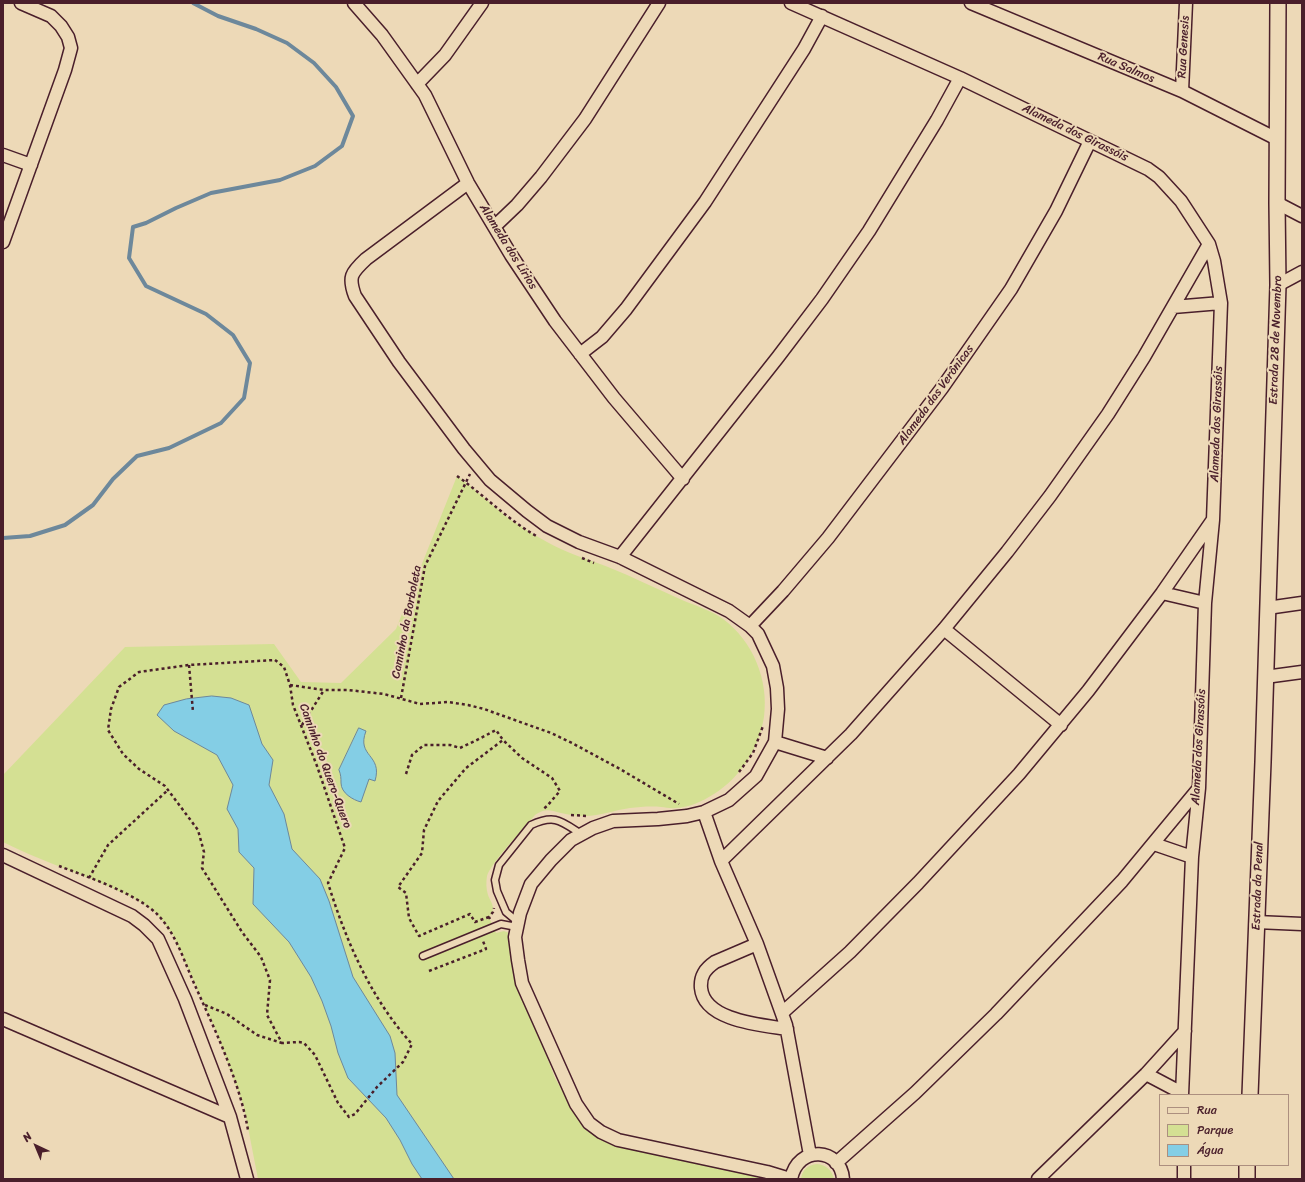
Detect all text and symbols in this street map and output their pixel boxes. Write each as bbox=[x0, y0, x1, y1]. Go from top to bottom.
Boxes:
street label: Rua Genesis bbox=[1175, 15, 1193, 79]
street label: Rua Salmos bbox=[1096, 50, 1156, 86]
street label: Alameda dos Girassóis bbox=[1020, 101, 1130, 165]
street label: Alameda dos Lírios bbox=[476, 202, 540, 292]
street label: Estrada 28 de Novembro bbox=[1267, 275, 1285, 405]
street label: Alameda das Verônicas bbox=[895, 342, 977, 448]
street label: Alameda dos Girassóis bbox=[1208, 366, 1226, 482]
street label: Caminho da Borboleta bbox=[389, 564, 425, 680]
street label: Alameda dos Girassóis bbox=[1189, 689, 1209, 805]
street label: Caminho do Quero-Quero bbox=[296, 702, 354, 830]
street label: Estrada da Penal bbox=[1249, 841, 1267, 931]
legend bbox=[1159, 1094, 1289, 1166]
text: Rua bbox=[1197, 1099, 1217, 1121]
text: Parque bbox=[1197, 1119, 1233, 1141]
north arrow bbox=[16, 1126, 56, 1166]
text: N bbox=[18, 1128, 37, 1146]
text: Água bbox=[1197, 1139, 1223, 1161]

